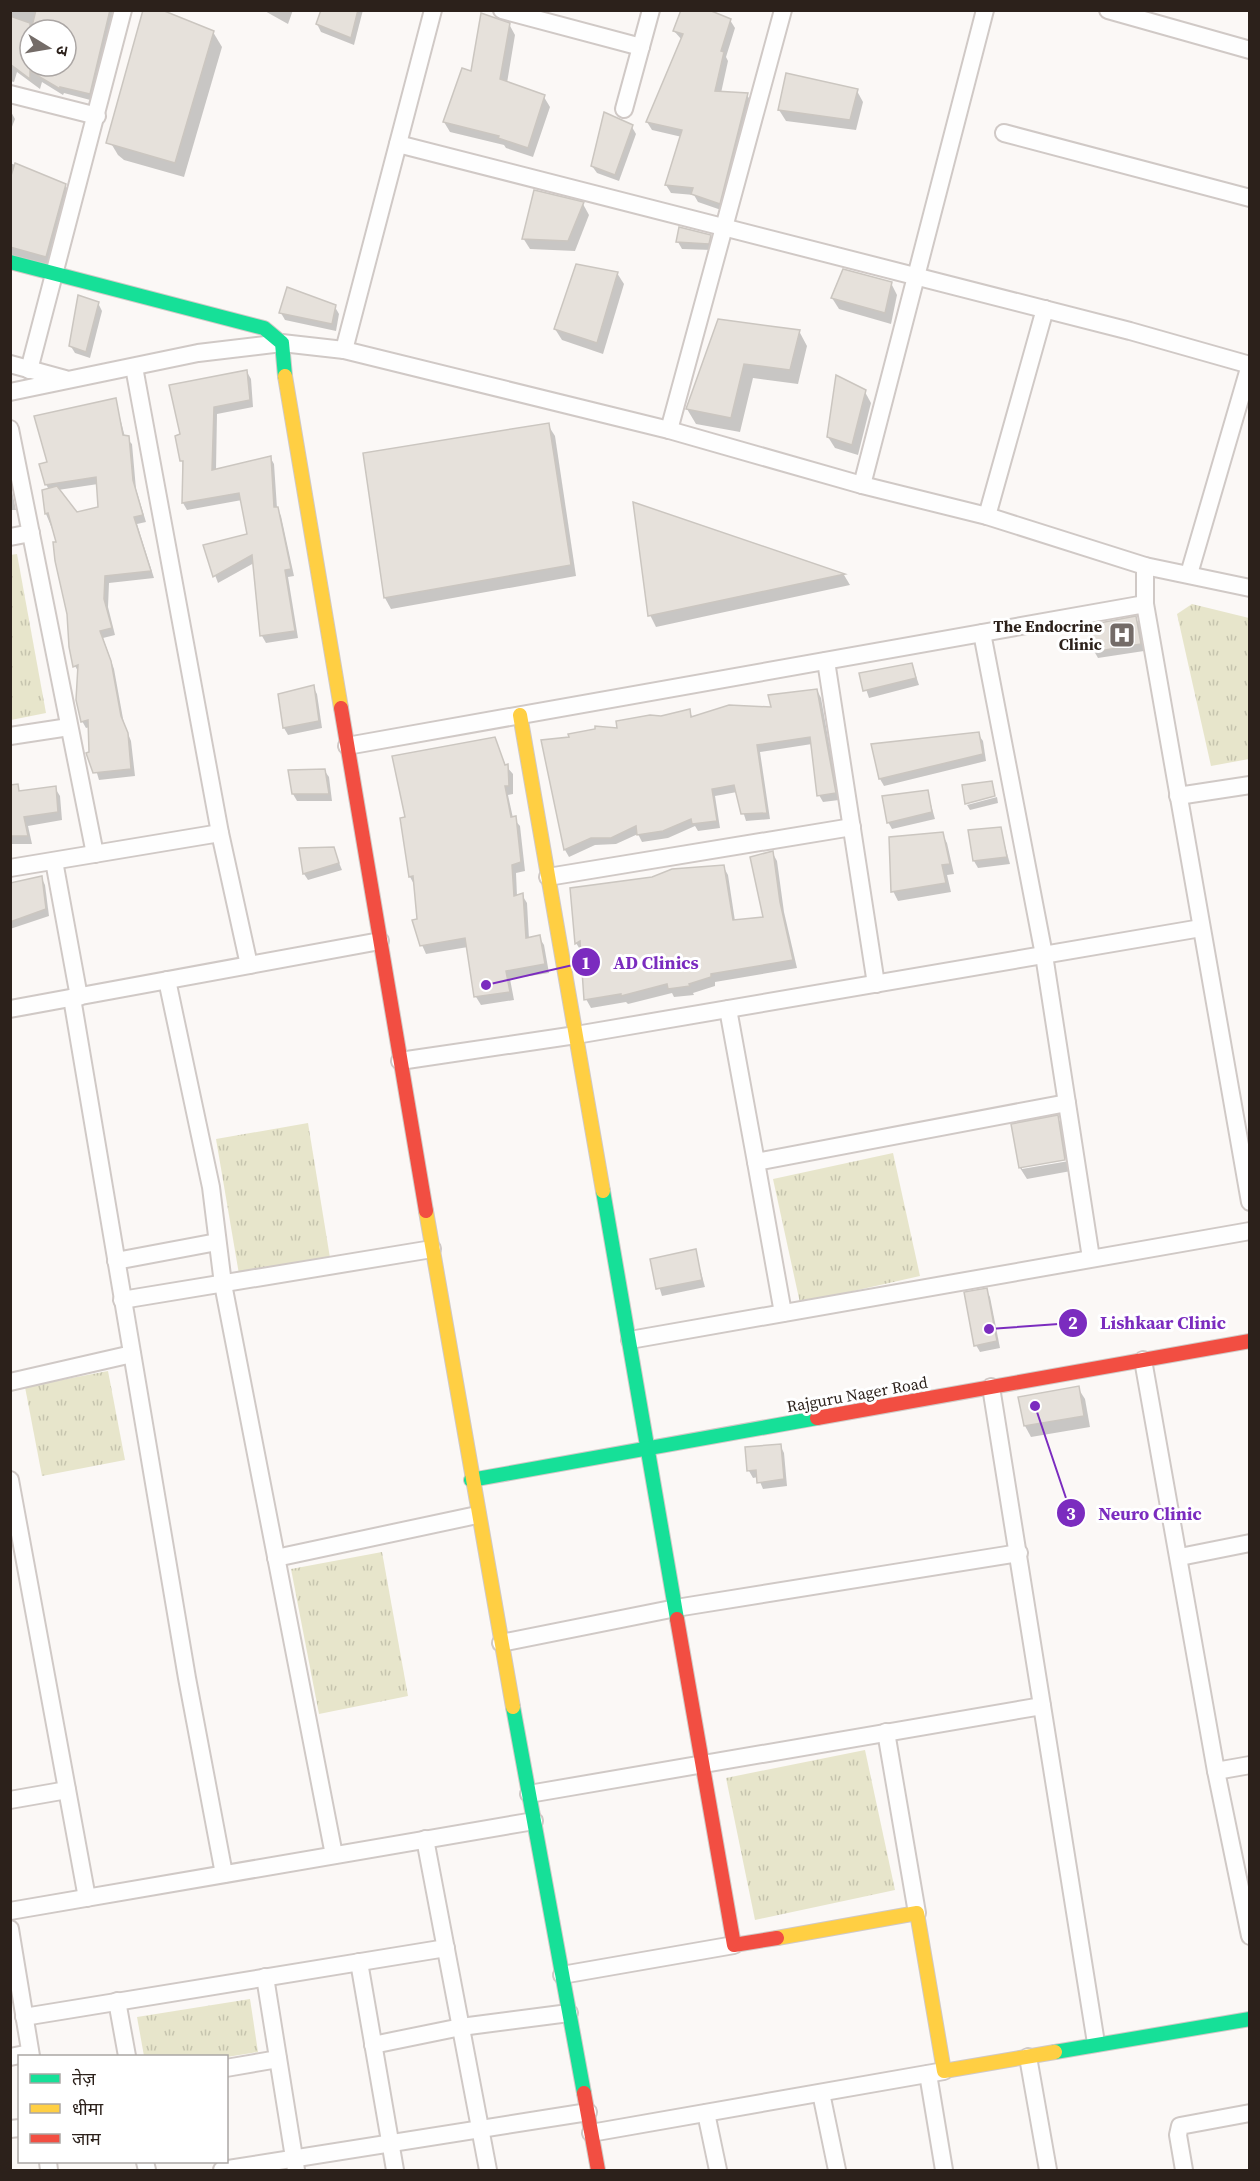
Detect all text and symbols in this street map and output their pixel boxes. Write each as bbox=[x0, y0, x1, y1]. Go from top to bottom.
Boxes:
north arrow bbox=[18, 18, 78, 78]
text: उ bbox=[51, 44, 74, 58]
place label: The Endocrine Clinic bbox=[993, 615, 1102, 655]
hospital icon: The Endocrine Clinic bbox=[1107, 620, 1137, 650]
callout: AD Clinics bbox=[571, 944, 711, 980]
text: 1 bbox=[581, 950, 591, 975]
text: AD Clinics bbox=[613, 950, 699, 975]
callout: Lishkaar Clinic bbox=[1058, 1305, 1238, 1341]
text: 2 bbox=[1068, 1310, 1078, 1335]
text: Lishkaar Clinic bbox=[1100, 1310, 1226, 1335]
street label: Rajguru Nager Road bbox=[785, 1371, 929, 1417]
callout: Neuro Clinic bbox=[1056, 1495, 1213, 1531]
text: 3 bbox=[1066, 1501, 1076, 1526]
text: Neuro Clinic bbox=[1098, 1501, 1202, 1526]
legend bbox=[18, 2055, 228, 2163]
text: तेज़ bbox=[72, 2066, 96, 2091]
text: धीमा bbox=[72, 2096, 103, 2121]
text: जाम bbox=[72, 2126, 102, 2151]

